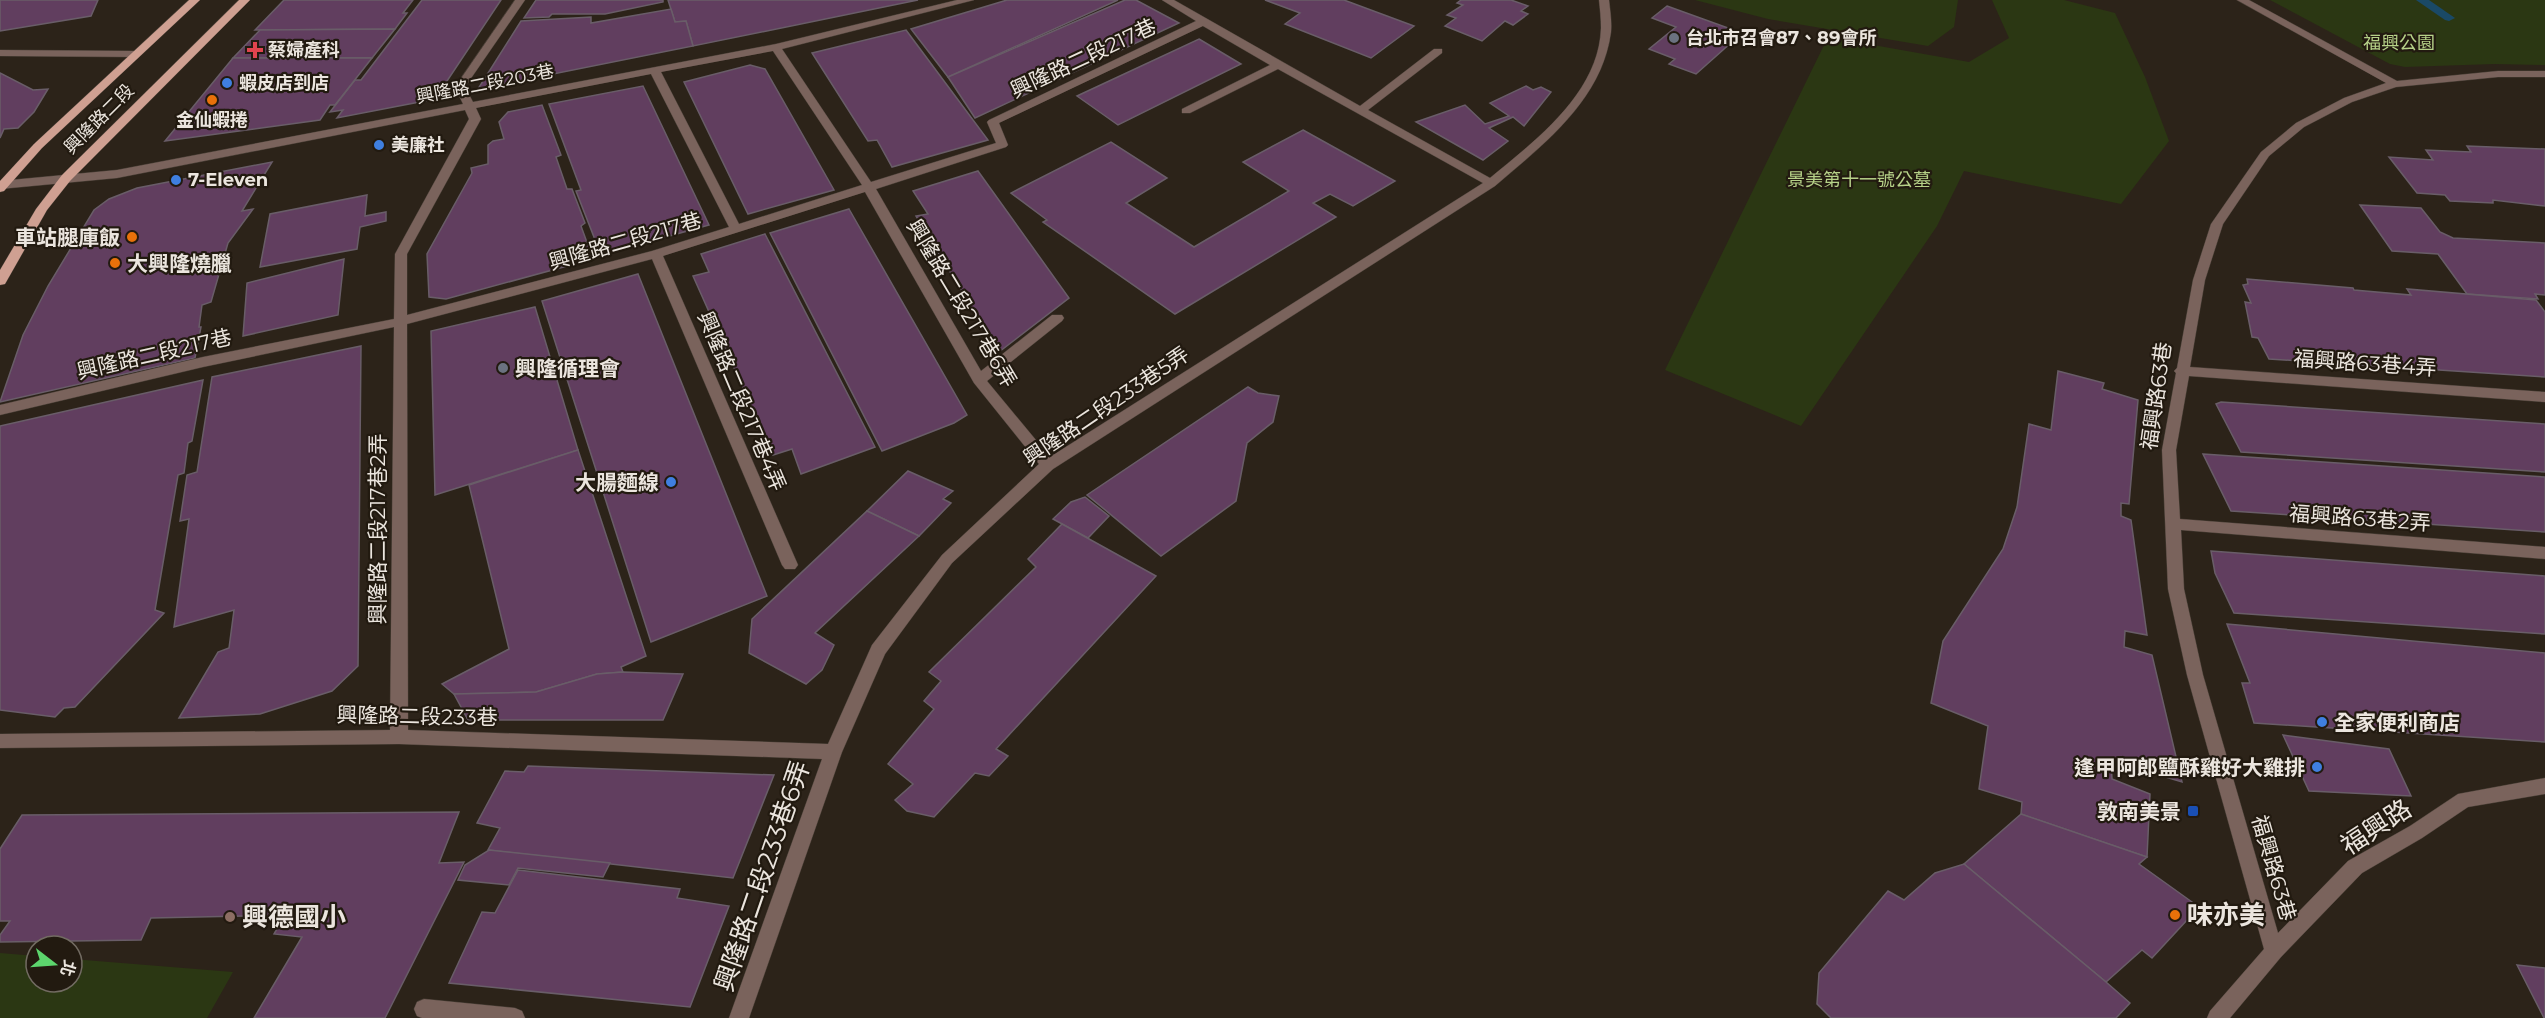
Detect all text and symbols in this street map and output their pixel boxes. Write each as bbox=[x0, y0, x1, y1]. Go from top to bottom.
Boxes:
street label: 興隆路二段217巷 bbox=[1006, 13, 1160, 103]
place label: 台北市召會87、89會所 bbox=[1686, 27, 1876, 49]
marker: 台北市召會87、89會所 bbox=[1667, 31, 1681, 45]
park label: 福興公園 bbox=[2363, 32, 2435, 54]
place label: 蔡婦產科 bbox=[268, 39, 340, 61]
marker: 蔡婦產科 bbox=[246, 41, 264, 59]
street label: 興隆路二段203巷 bbox=[414, 60, 556, 108]
place label: 蝦皮店到店 bbox=[239, 72, 329, 94]
marker: 蝦皮店到店 bbox=[220, 76, 234, 90]
street label: 興隆路二段 bbox=[59, 79, 139, 159]
marker: 金仙蝦捲 bbox=[205, 93, 219, 107]
place label: 金仙蝦捲 bbox=[176, 109, 248, 131]
place label: 美廉社 bbox=[391, 134, 445, 156]
marker: 美廉社 bbox=[372, 138, 386, 152]
place label: 7-Eleven bbox=[188, 169, 268, 191]
park label: 景美第十一號公墓 bbox=[1787, 169, 1931, 191]
marker: 7-Eleven bbox=[169, 173, 183, 187]
street label: 興隆路二段217巷 bbox=[546, 207, 704, 275]
street label: 興隆路二段217巷6弄 bbox=[902, 214, 1022, 392]
place label: 車站腿庫飯 bbox=[15, 225, 120, 250]
marker: 車站腿庫飯 bbox=[125, 230, 139, 244]
place label: 大興隆燒臘 bbox=[127, 251, 232, 276]
marker: 大興隆燒臘 bbox=[108, 256, 122, 270]
street label: 興隆路二段217巷4弄 bbox=[693, 307, 791, 495]
street label: 興隆路二段217巷 bbox=[74, 324, 234, 384]
street label: 福興路63巷 bbox=[2136, 340, 2176, 452]
street label: 興隆路二段233巷5弄 bbox=[1018, 341, 1194, 471]
street label: 福興路63巷4弄 bbox=[2293, 346, 2437, 380]
place label: 興隆循理會 bbox=[515, 356, 620, 381]
marker: 興隆循理會 bbox=[496, 361, 510, 375]
street label: 興隆路二段217巷2弄 bbox=[365, 434, 390, 624]
place label: 大腸麵線 bbox=[575, 470, 659, 495]
marker: 大腸麵線 bbox=[664, 475, 678, 489]
street label: 福興路63巷2弄 bbox=[2289, 501, 2431, 535]
street label: 興隆路二段233巷 bbox=[336, 702, 498, 730]
place label: 全家便利商店 bbox=[2334, 710, 2460, 735]
marker: 全家便利商店 bbox=[2315, 715, 2329, 729]
place label: 逢甲阿郎鹽酥雞好大雞排 bbox=[2074, 755, 2305, 780]
street label: 興隆路二段233巷6弄 bbox=[708, 756, 816, 996]
marker: 逢甲阿郎鹽酥雞好大雞排 bbox=[2310, 760, 2324, 774]
street label: 福興路 bbox=[2335, 792, 2417, 862]
place label: 敦南美景 bbox=[2097, 799, 2181, 824]
marker: 敦南美景 bbox=[2186, 804, 2200, 818]
street label: 福興路63巷 bbox=[2247, 812, 2301, 924]
place label: 味亦美 bbox=[2187, 899, 2265, 931]
place label: 興德國小 bbox=[242, 901, 346, 933]
marker: 味亦美 bbox=[2168, 908, 2182, 922]
marker: 興德國小 bbox=[223, 910, 237, 924]
north arrow bbox=[24, 934, 84, 994]
text: 北 bbox=[56, 958, 79, 979]

